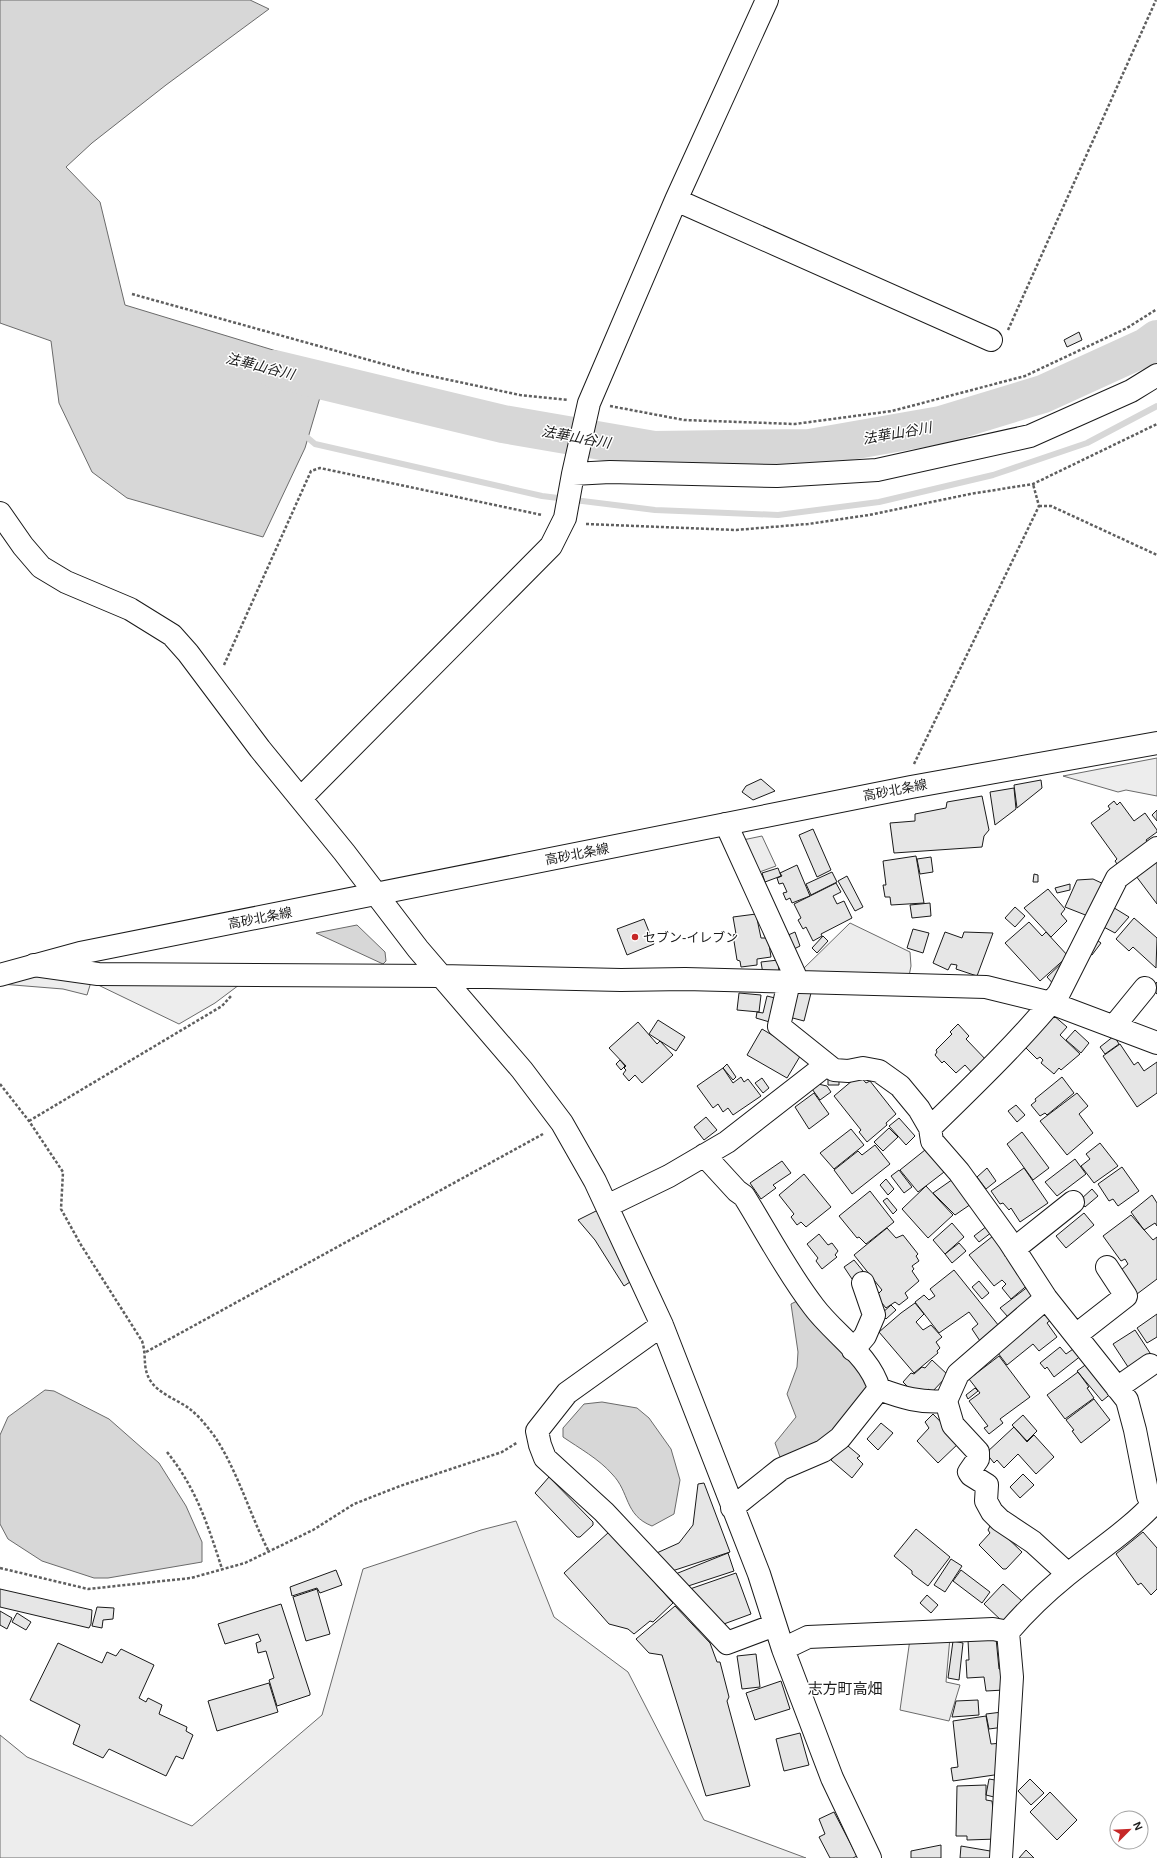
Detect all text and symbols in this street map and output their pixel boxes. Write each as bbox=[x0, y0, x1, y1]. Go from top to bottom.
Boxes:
water label: 法華山谷川 bbox=[224, 350, 298, 383]
water label: 法華山谷川 bbox=[861, 419, 935, 447]
water label: 法華山谷川 bbox=[540, 423, 614, 451]
street label: 高砂北条線 bbox=[862, 776, 928, 804]
street label: 高砂北条線 bbox=[544, 840, 610, 868]
street label: 高砂北条線 bbox=[227, 904, 293, 932]
place label: セブン-イレブン bbox=[643, 930, 738, 945]
marker: セブン-イレブン bbox=[630, 932, 640, 942]
district label: 志方町高畑 bbox=[807, 1680, 883, 1697]
north arrow bbox=[1109, 1810, 1149, 1850]
text: N bbox=[1131, 1820, 1145, 1832]

